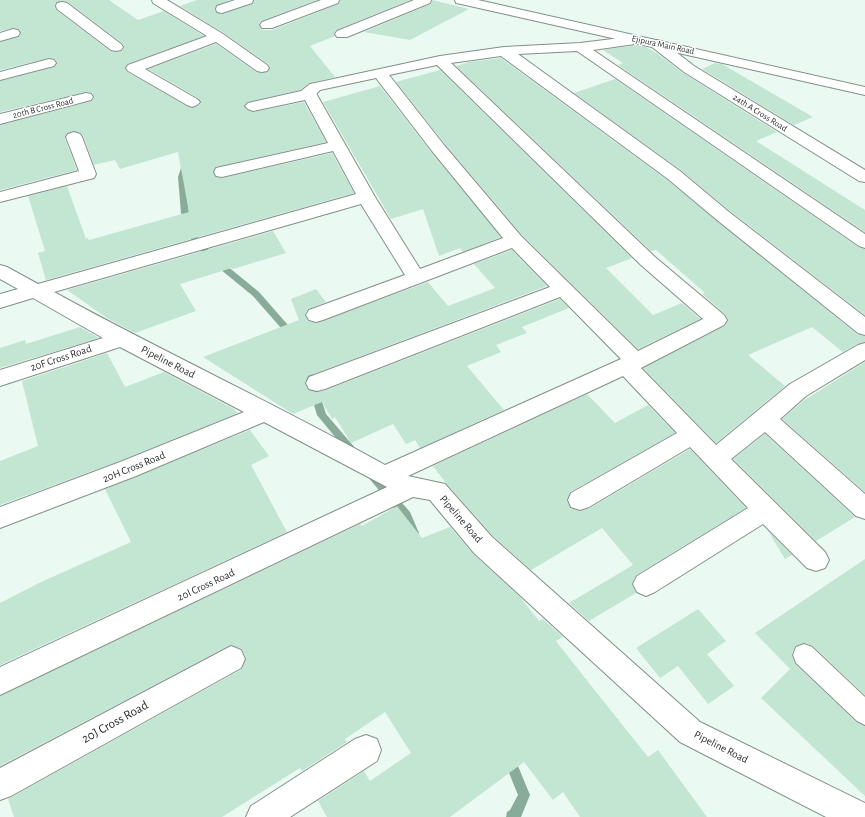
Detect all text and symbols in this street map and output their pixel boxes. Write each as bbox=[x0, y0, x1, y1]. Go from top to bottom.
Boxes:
street label: Ejipura Main Road bbox=[631, 33, 695, 57]
street label: 24th A Cross Road bbox=[731, 92, 789, 134]
street label: 20th B Cross Road bbox=[12, 95, 74, 121]
street label: 20F Cross Road bbox=[29, 342, 93, 374]
street label: Pipeline Road bbox=[139, 343, 197, 381]
street label: 20H Cross Road bbox=[101, 448, 167, 486]
street label: Pipeline Road bbox=[437, 492, 485, 546]
street label: 20I Cross Road bbox=[175, 566, 237, 604]
street label: 20J Cross Road bbox=[79, 697, 151, 747]
street label: Pipeline Road bbox=[692, 728, 750, 766]

